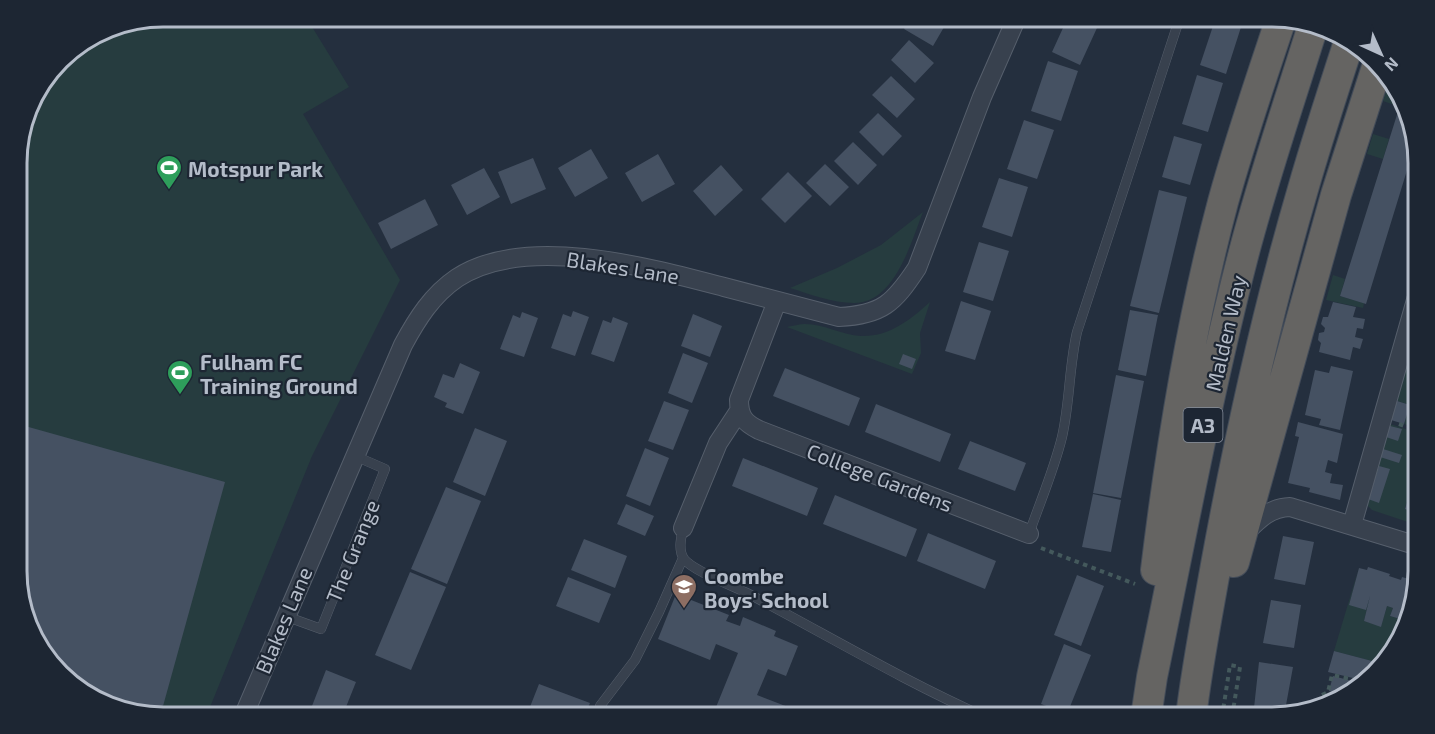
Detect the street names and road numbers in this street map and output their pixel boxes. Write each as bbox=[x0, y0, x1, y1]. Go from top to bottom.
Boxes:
street label: Blakes Lane bbox=[565, 246, 681, 288]
street label: Malden Way bbox=[1200, 273, 1250, 393]
road number: A3 bbox=[1184, 408, 1222, 442]
street label: College Gardens bbox=[803, 438, 957, 516]
street label: The Grange bbox=[320, 496, 384, 606]
street label: Blakes Lane bbox=[249, 563, 317, 677]

